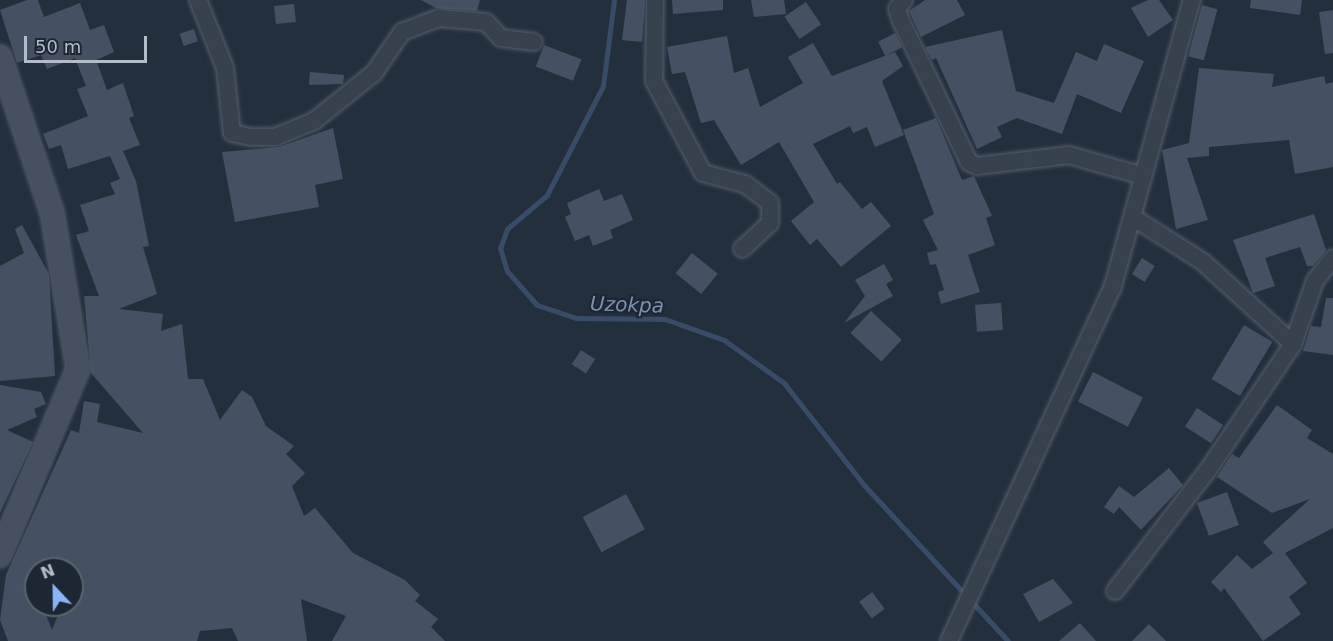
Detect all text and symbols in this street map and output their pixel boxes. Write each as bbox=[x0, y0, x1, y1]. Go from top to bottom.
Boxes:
scale bar bbox=[27, 24, 150, 62]
text: 50 m bbox=[35, 36, 81, 57]
water label: Uzokpa bbox=[590, 292, 664, 318]
north arrow bbox=[24, 557, 84, 617]
text: N bbox=[38, 560, 58, 583]

